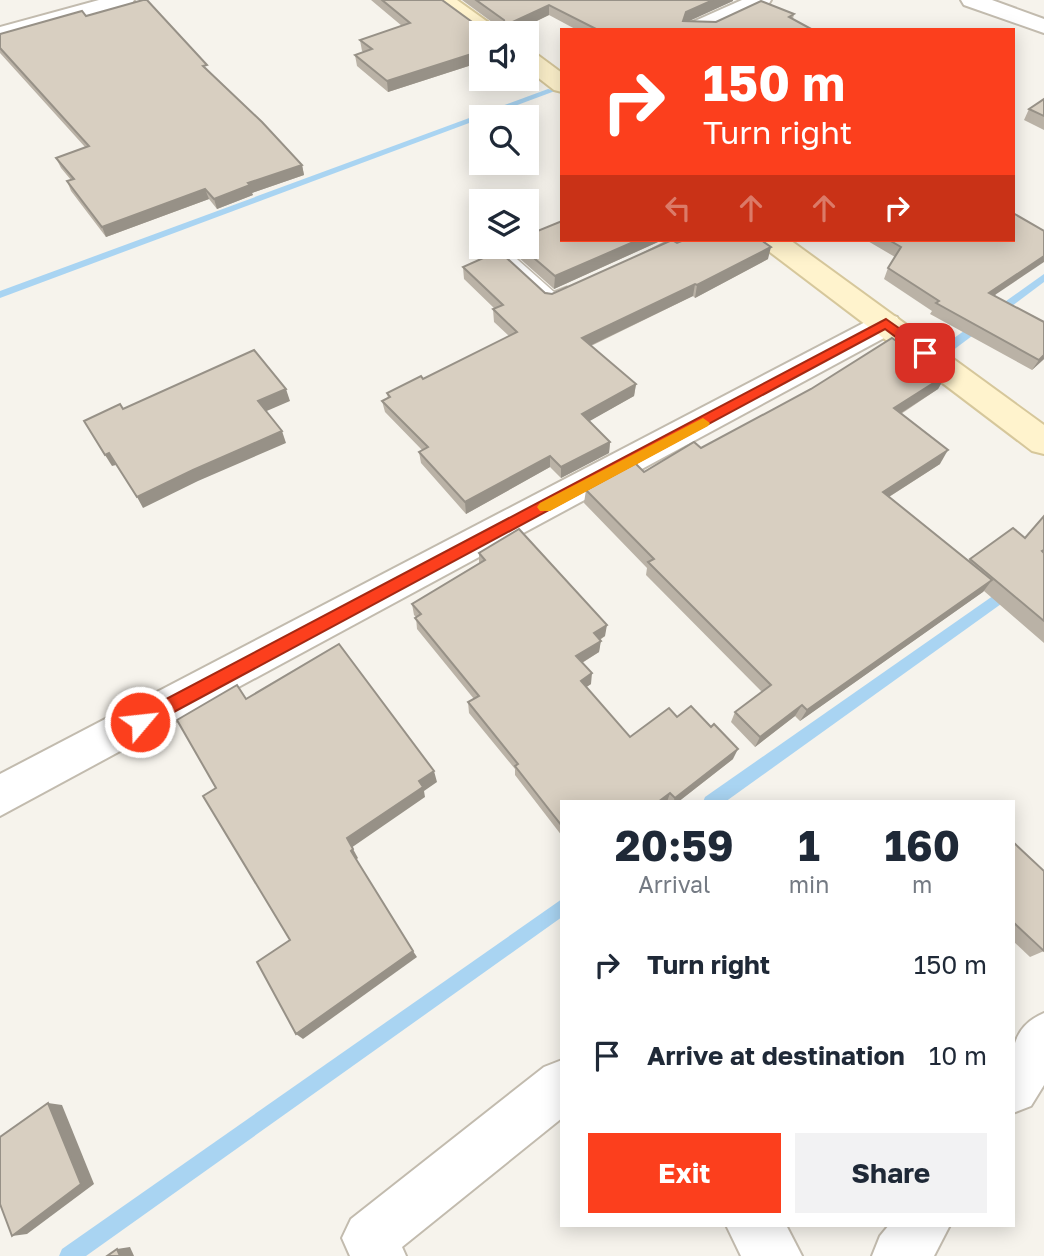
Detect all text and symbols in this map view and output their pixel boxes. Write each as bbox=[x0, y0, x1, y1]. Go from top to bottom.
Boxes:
map controls bbox=[469, 21, 539, 259]
button: sound bbox=[469, 21, 539, 91]
text: 150 m bbox=[703, 53, 845, 112]
icon: right bbox=[588, 56, 679, 147]
button: search bbox=[469, 105, 539, 175]
text: Turn right bbox=[703, 113, 852, 151]
button: layers bbox=[469, 189, 539, 259]
icon: left bbox=[659, 189, 697, 227]
icon: ahead bbox=[732, 189, 770, 227]
icon: ahead bbox=[805, 189, 843, 227]
icon: right bbox=[878, 189, 916, 227]
pin bbox=[895, 323, 955, 383]
icon: arrive bbox=[906, 334, 944, 372]
position arrow bbox=[103, 685, 177, 759]
text: 20:59 bbox=[615, 820, 734, 870]
text: 1 bbox=[798, 820, 820, 870]
text: 160 bbox=[884, 820, 960, 870]
text: Arrival bbox=[638, 870, 710, 898]
text: min bbox=[789, 870, 829, 898]
text: m bbox=[912, 870, 932, 898]
icon: right bbox=[588, 946, 626, 984]
text: Turn right bbox=[647, 949, 770, 980]
text: 150 m bbox=[914, 949, 987, 980]
icon: arrive bbox=[588, 1037, 626, 1075]
text: Arrive at destination bbox=[647, 1040, 905, 1071]
text: 10 m bbox=[929, 1040, 987, 1071]
button: Exit bbox=[588, 1133, 781, 1213]
button: Share bbox=[795, 1133, 987, 1213]

